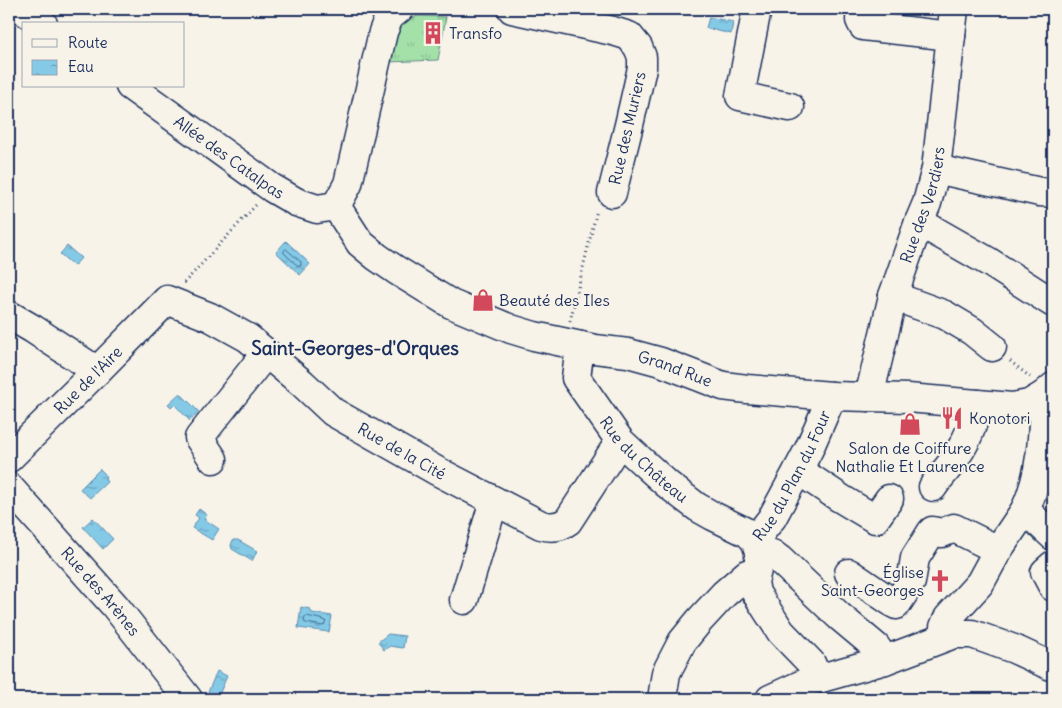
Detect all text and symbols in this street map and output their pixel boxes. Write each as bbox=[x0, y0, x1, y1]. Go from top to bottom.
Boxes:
building icon: Transfo bbox=[420, 20, 446, 46]
legend bbox=[22, 22, 185, 88]
place label: Transfo bbox=[449, 23, 502, 43]
text: Route bbox=[68, 33, 108, 52]
text: Eau bbox=[68, 57, 94, 76]
street label: Rue des Muriers bbox=[604, 69, 650, 187]
street label: Allée des Catalpas bbox=[170, 111, 288, 203]
street label: Rue des Verdiers bbox=[895, 146, 948, 265]
shop icon: Beauté des Iles bbox=[470, 287, 496, 313]
place label: Beauté des Iles bbox=[499, 290, 610, 310]
district label: Saint-Georges-d'Orques bbox=[251, 336, 459, 360]
street label: Rue de l'Aire bbox=[50, 342, 126, 418]
street label: Grand Rue bbox=[636, 346, 715, 391]
restaurant icon: Konotori bbox=[939, 405, 965, 431]
street label: Rue du Plan du Four bbox=[748, 407, 835, 545]
place label: Konotori bbox=[969, 408, 1030, 428]
shop icon: Salon de Coiffure Nathalie Et Laurence bbox=[897, 411, 923, 437]
street label: Rue du Château bbox=[596, 412, 692, 507]
street label: Rue de la Cité bbox=[354, 418, 449, 484]
place label: Salon de Coiffure Nathalie Et Laurence bbox=[835, 438, 985, 476]
street label: Rue des Arènes bbox=[57, 543, 145, 640]
place label: Église Saint-Georges bbox=[821, 562, 924, 600]
church icon: Église Saint-Georges bbox=[927, 568, 953, 594]

